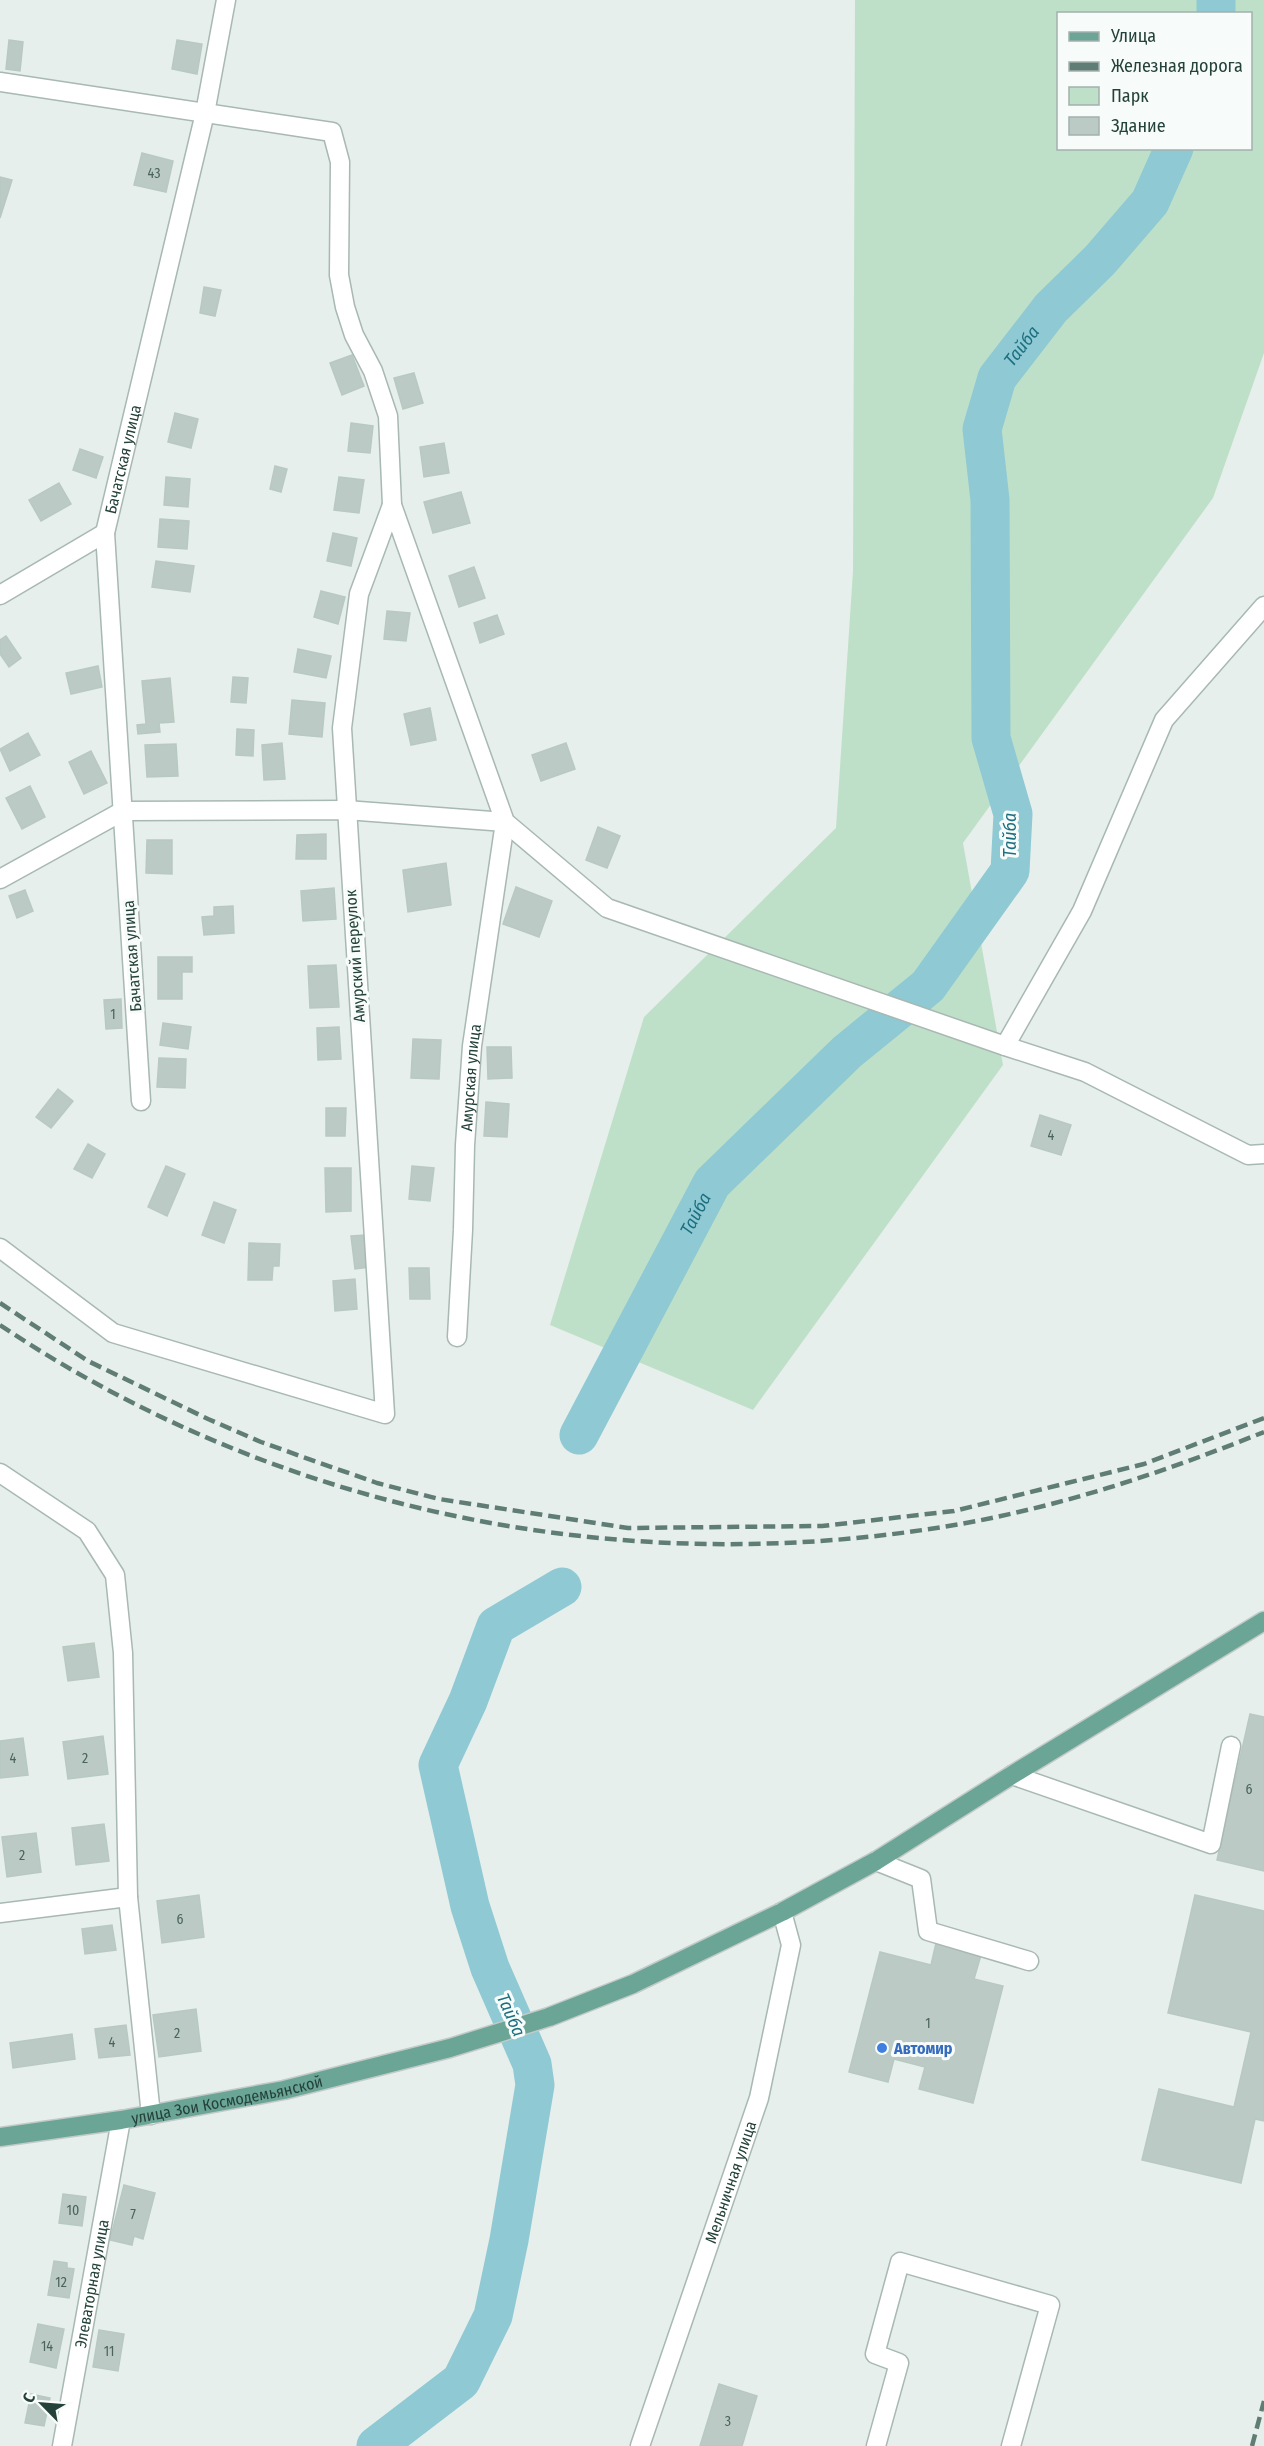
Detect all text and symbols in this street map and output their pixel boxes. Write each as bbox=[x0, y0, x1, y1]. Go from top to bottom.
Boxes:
legend bbox=[1057, 12, 1252, 150]
text: Улица bbox=[1110, 25, 1156, 47]
text: Железная дорога bbox=[1111, 55, 1243, 77]
text: Парк bbox=[1111, 85, 1149, 107]
text: Здание bbox=[1111, 115, 1166, 137]
house number: 43 bbox=[148, 165, 160, 182]
water label: Тайба bbox=[999, 322, 1044, 370]
street label: Бачатская улица bbox=[100, 403, 145, 516]
water label: Тайба bbox=[999, 813, 1021, 857]
street label: Амурский переулок bbox=[341, 889, 369, 1023]
street label: Бачатская улица bbox=[119, 900, 145, 1012]
house number: 1 bbox=[110, 1006, 116, 1023]
street label: Амурская улица bbox=[457, 1022, 485, 1132]
house number: 4 bbox=[1048, 1127, 1055, 1144]
water label: Тайба bbox=[675, 1189, 716, 1239]
house number: 4 bbox=[10, 1750, 17, 1767]
house number: 2 bbox=[82, 1750, 88, 1767]
house number: 6 bbox=[1246, 1781, 1253, 1798]
house number: 2 bbox=[19, 1847, 25, 1864]
house number: 6 bbox=[177, 1911, 184, 1928]
water label: Тайба bbox=[492, 1990, 530, 2040]
house number: 1 bbox=[925, 2015, 931, 2032]
house number: 2 bbox=[174, 2025, 180, 2042]
house number: 4 bbox=[109, 2034, 116, 2051]
place label: Автомир bbox=[893, 2039, 953, 2058]
marker: Автомир bbox=[875, 2041, 889, 2055]
street label: улица Зои Космодемьянской bbox=[130, 2071, 325, 2127]
street label: Мельничная улица bbox=[701, 2118, 760, 2246]
house number: 10 bbox=[67, 2202, 79, 2219]
house number: 7 bbox=[130, 2206, 136, 2223]
street label: Элеваторная улица bbox=[70, 2218, 112, 2349]
house number: 12 bbox=[55, 2274, 67, 2291]
house number: 14 bbox=[41, 2338, 53, 2355]
house number: 11 bbox=[104, 2343, 114, 2360]
north arrow bbox=[12, 2374, 72, 2434]
text: С bbox=[18, 2390, 39, 2406]
house number: 3 bbox=[725, 2413, 731, 2430]

